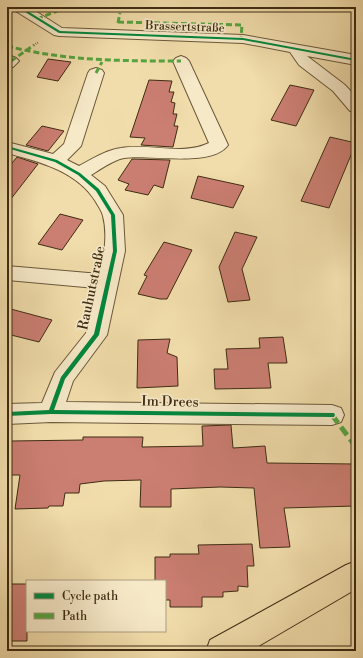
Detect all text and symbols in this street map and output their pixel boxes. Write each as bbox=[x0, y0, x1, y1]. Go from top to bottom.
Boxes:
street label: Brassertstraße bbox=[144, 18, 225, 36]
street label: Rauhutstraße bbox=[74, 244, 110, 332]
street label: Im Drees bbox=[141, 392, 199, 412]
legend bbox=[26, 580, 166, 632]
text: Cycle path bbox=[62, 589, 118, 604]
text: Path bbox=[62, 609, 87, 624]

